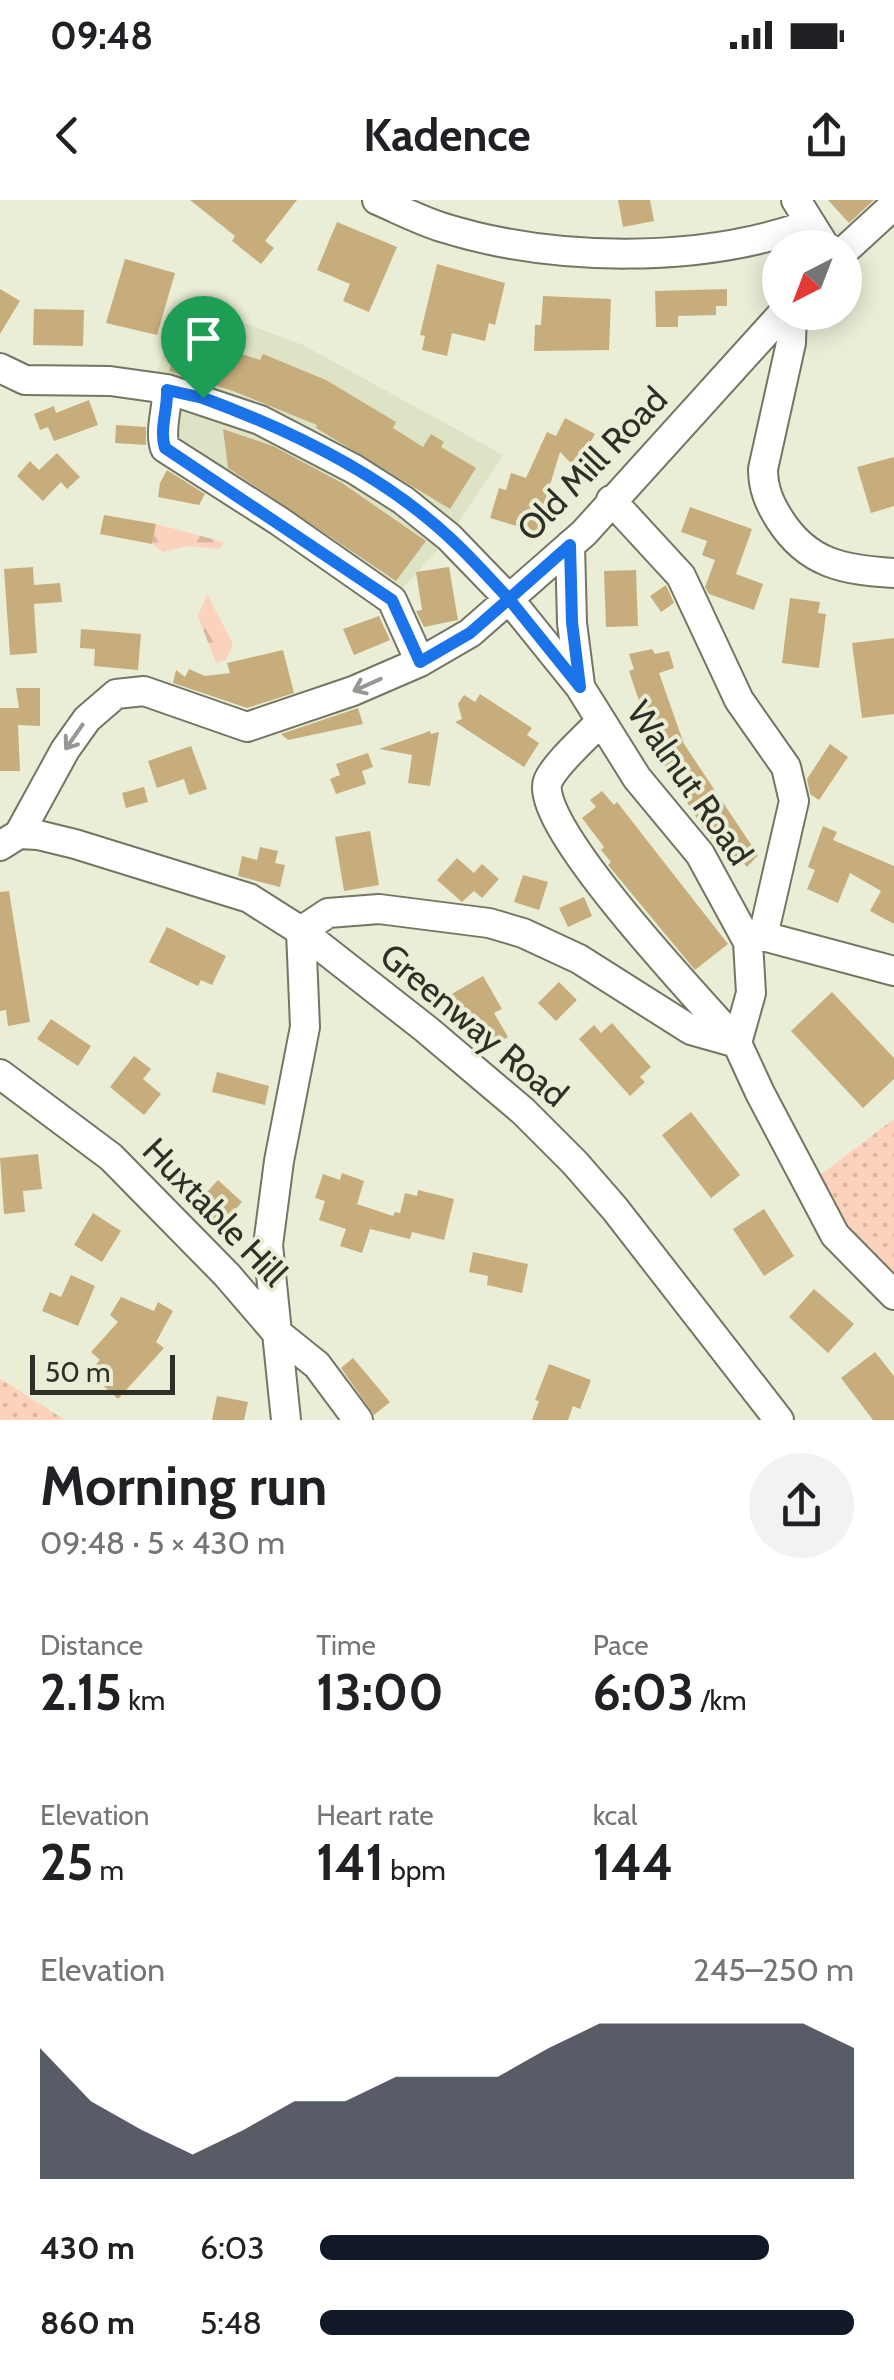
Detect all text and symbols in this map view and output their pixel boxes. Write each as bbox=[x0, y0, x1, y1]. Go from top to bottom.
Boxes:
text: 09:48 bbox=[50, 12, 153, 59]
icon: back bbox=[40, 108, 95, 163]
text: Kadence bbox=[363, 108, 531, 162]
icon: share bbox=[799, 108, 854, 163]
north arrow bbox=[762, 230, 862, 330]
map controls bbox=[762, 230, 862, 330]
pin bbox=[161, 296, 246, 399]
icon: arrive bbox=[176, 311, 231, 366]
street label: Old Mill Road bbox=[507, 378, 676, 550]
one-way arrow bbox=[352, 677, 383, 695]
street label: Walnut Road bbox=[618, 692, 763, 873]
one-way arrow bbox=[64, 723, 85, 750]
street label: Greenway Road bbox=[372, 934, 577, 1116]
street label: Huxtable Hill bbox=[134, 1129, 297, 1295]
scale bar bbox=[30, 1350, 175, 1394]
text: 50 m bbox=[45, 1355, 111, 1389]
text: Morning run bbox=[40, 1452, 327, 1519]
button: share bbox=[749, 1453, 854, 1558]
text: 09:48 · 5 × 430 m bbox=[40, 1523, 285, 1562]
text: Distance bbox=[40, 1628, 143, 1662]
text: Time bbox=[316, 1628, 376, 1662]
text: Pace bbox=[593, 1628, 649, 1662]
text: 2.15 bbox=[40, 1662, 122, 1723]
text: 13:00 bbox=[316, 1662, 443, 1723]
text: 6:03 bbox=[593, 1662, 694, 1723]
text: km bbox=[122, 1683, 165, 1717]
text: /km bbox=[694, 1683, 747, 1717]
text: Elevation bbox=[40, 1798, 149, 1832]
text: Heart rate bbox=[316, 1798, 434, 1832]
text: kcal bbox=[593, 1798, 637, 1832]
text: 25 bbox=[40, 1832, 93, 1893]
text: 141 bbox=[316, 1832, 384, 1893]
text: 144 bbox=[593, 1832, 673, 1893]
text: m bbox=[93, 1853, 124, 1887]
text: bpm bbox=[384, 1853, 446, 1887]
text: Elevation bbox=[40, 1950, 165, 1989]
text: 245–250 m bbox=[693, 1950, 854, 1989]
text: 430 m bbox=[40, 2228, 135, 2267]
text: 6:03 bbox=[200, 2228, 264, 2267]
text: 860 m bbox=[40, 2303, 135, 2342]
text: 5:48 bbox=[200, 2303, 262, 2342]

